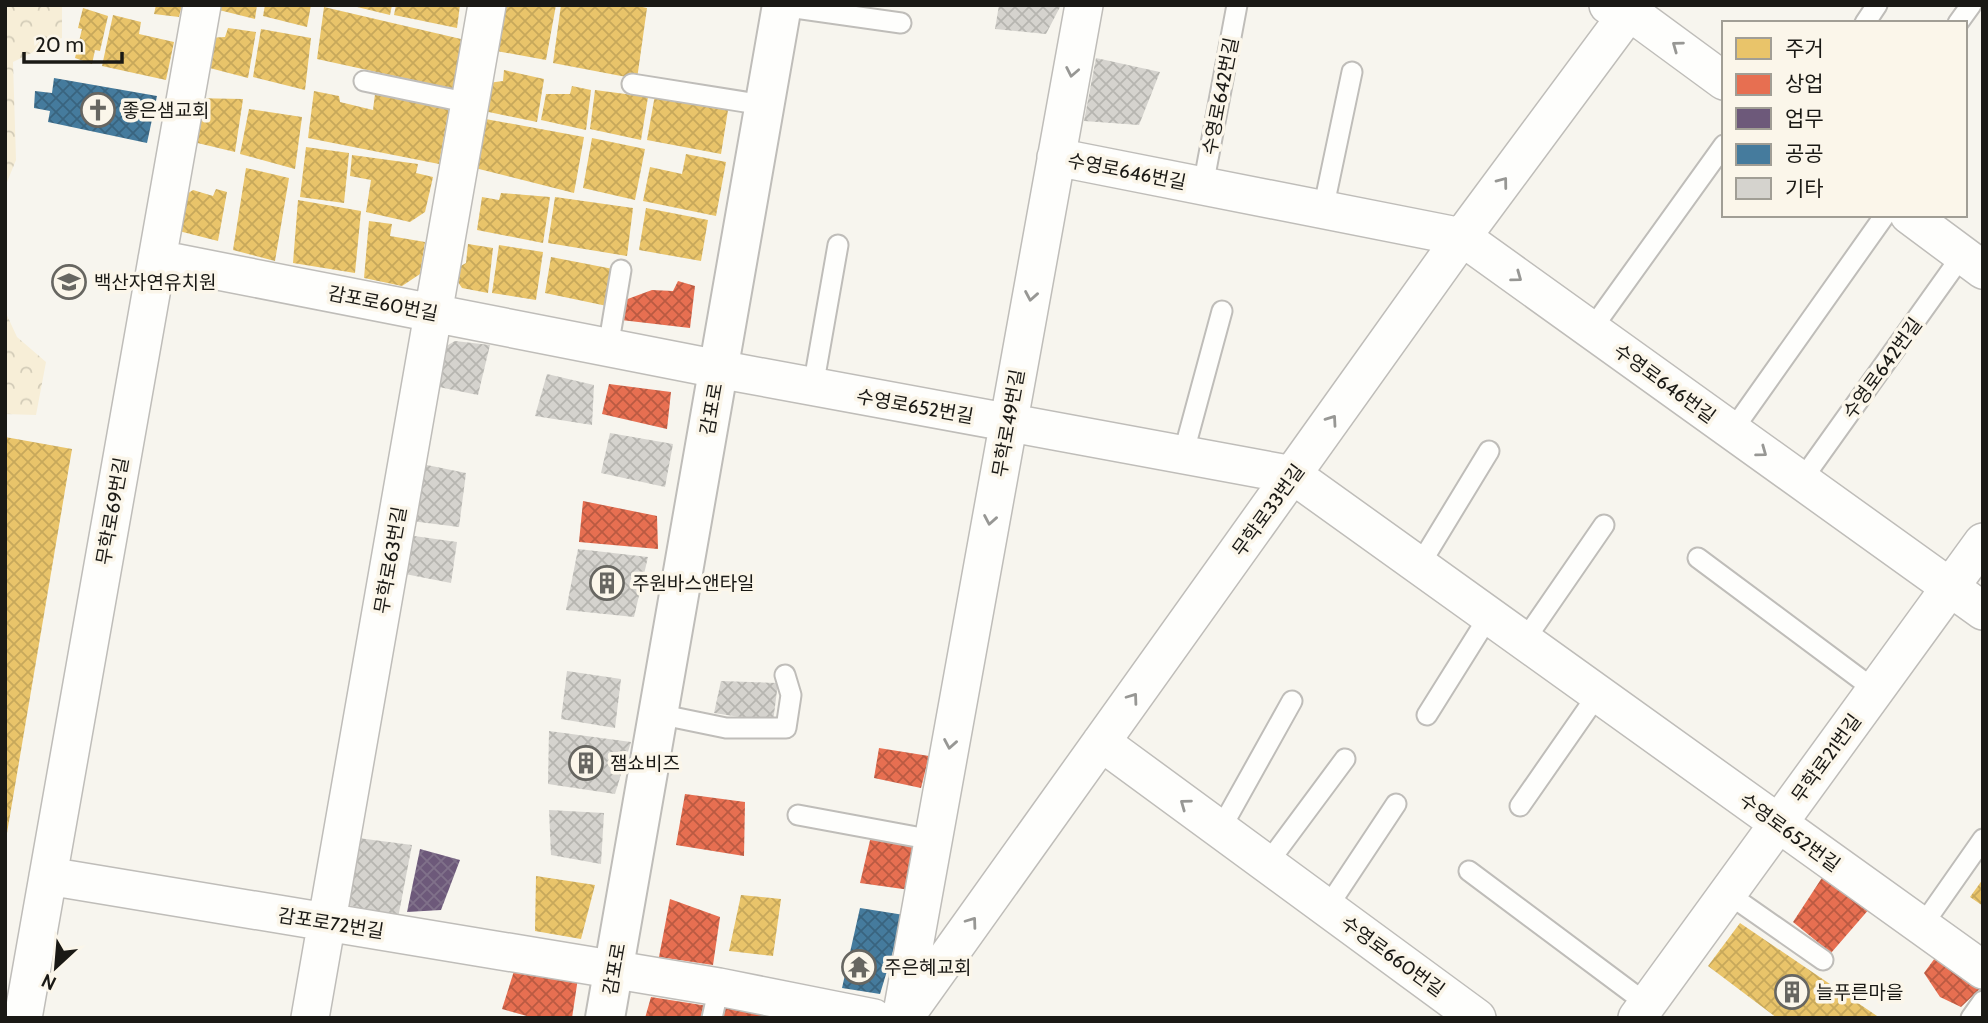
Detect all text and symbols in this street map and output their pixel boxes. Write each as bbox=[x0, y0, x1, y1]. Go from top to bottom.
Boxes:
scale bar bbox=[24, 21, 122, 65]
legend bbox=[1722, 21, 1967, 217]
text: 20 m bbox=[35, 32, 84, 57]
street label: 수영로642번길 bbox=[1198, 35, 1243, 157]
text: 주거 bbox=[1785, 36, 1824, 61]
one-way arrow bbox=[1672, 42, 1685, 54]
one-way arrow bbox=[1065, 66, 1080, 78]
text: 상업 bbox=[1785, 71, 1824, 96]
church icon: 좋은샘교회 bbox=[79, 91, 117, 129]
place label: 좋은샘교회 bbox=[122, 99, 209, 122]
text: 업무 bbox=[1785, 106, 1824, 131]
text: 공공 bbox=[1785, 141, 1824, 166]
street label: 수영로646번길 bbox=[1066, 149, 1188, 194]
text: 기타 bbox=[1785, 176, 1824, 201]
one-way arrow bbox=[1494, 178, 1507, 190]
school or university icon: 백산자연유치원 bbox=[50, 263, 88, 301]
one-way arrow bbox=[1509, 269, 1522, 281]
place label: 백산자연유치원 bbox=[94, 271, 216, 294]
street label: 감포로60번길 bbox=[326, 282, 440, 325]
one-way arrow bbox=[1024, 290, 1039, 302]
street label: 수영로642번길 bbox=[1838, 313, 1927, 423]
street label: 수영로646번길 bbox=[1609, 339, 1720, 428]
street label: 무학로49번길 bbox=[988, 367, 1029, 479]
street label: 감포로 bbox=[696, 381, 727, 437]
street label: 수영로652번길 bbox=[855, 385, 975, 428]
one-way arrow bbox=[1324, 415, 1336, 428]
one-way arrow bbox=[1754, 444, 1767, 457]
street label: 무학로69번길 bbox=[92, 455, 133, 567]
street label: 무학로33번길 bbox=[1227, 460, 1309, 561]
street label: 무학로63번길 bbox=[370, 505, 411, 616]
one-way arrow bbox=[984, 514, 999, 526]
building icon: 주원바스앤타일 bbox=[588, 564, 626, 602]
place label: 주원바스앤타일 bbox=[632, 572, 754, 595]
one-way arrow bbox=[1125, 693, 1137, 706]
street label: 무학로21번길 bbox=[1787, 710, 1866, 807]
one-way arrow bbox=[943, 738, 958, 750]
building icon: 잼쇼비즈 bbox=[567, 744, 605, 782]
place label: 잼쇼비즈 bbox=[610, 752, 680, 775]
street label: 수영로652번길 bbox=[1735, 788, 1844, 877]
one-way arrow bbox=[1180, 799, 1193, 812]
street label: 감포로72번길 bbox=[276, 904, 386, 943]
street label: 수영로660번길 bbox=[1336, 911, 1449, 1002]
one-way arrow bbox=[964, 917, 976, 930]
north arrow bbox=[21, 932, 91, 1002]
street label: 감포로 bbox=[599, 941, 630, 997]
temple icon: 주은혜교회 bbox=[840, 948, 878, 986]
place label: 주은혜교회 bbox=[884, 956, 971, 979]
text: N bbox=[38, 969, 60, 995]
building icon: 늘푸른마을 bbox=[1773, 973, 1811, 1011]
place label: 늘푸른마을 bbox=[1816, 981, 1903, 1004]

